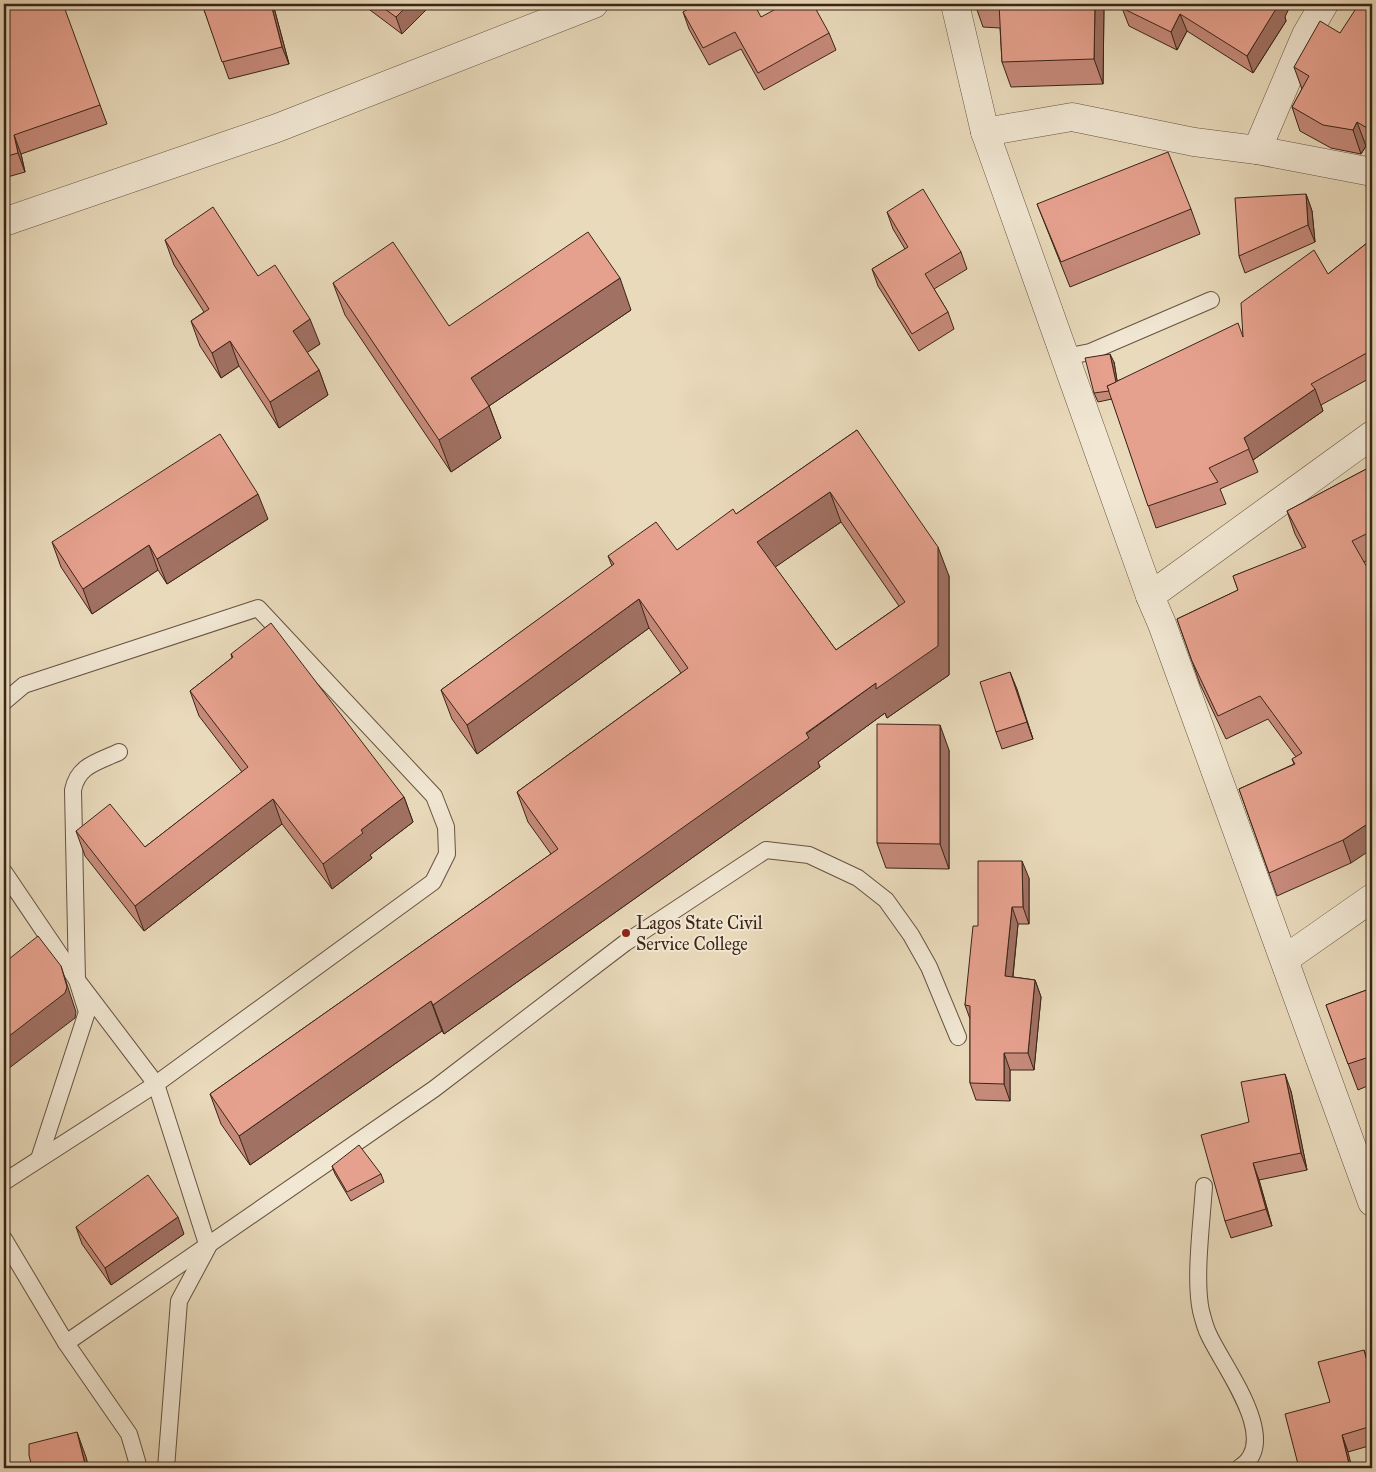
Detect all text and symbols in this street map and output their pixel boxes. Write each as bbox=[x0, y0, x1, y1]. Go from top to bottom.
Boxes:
place label: Lagos State Civil Service College bbox=[636, 912, 763, 956]
marker: Lagos State Civil Service College bbox=[620, 927, 632, 939]

